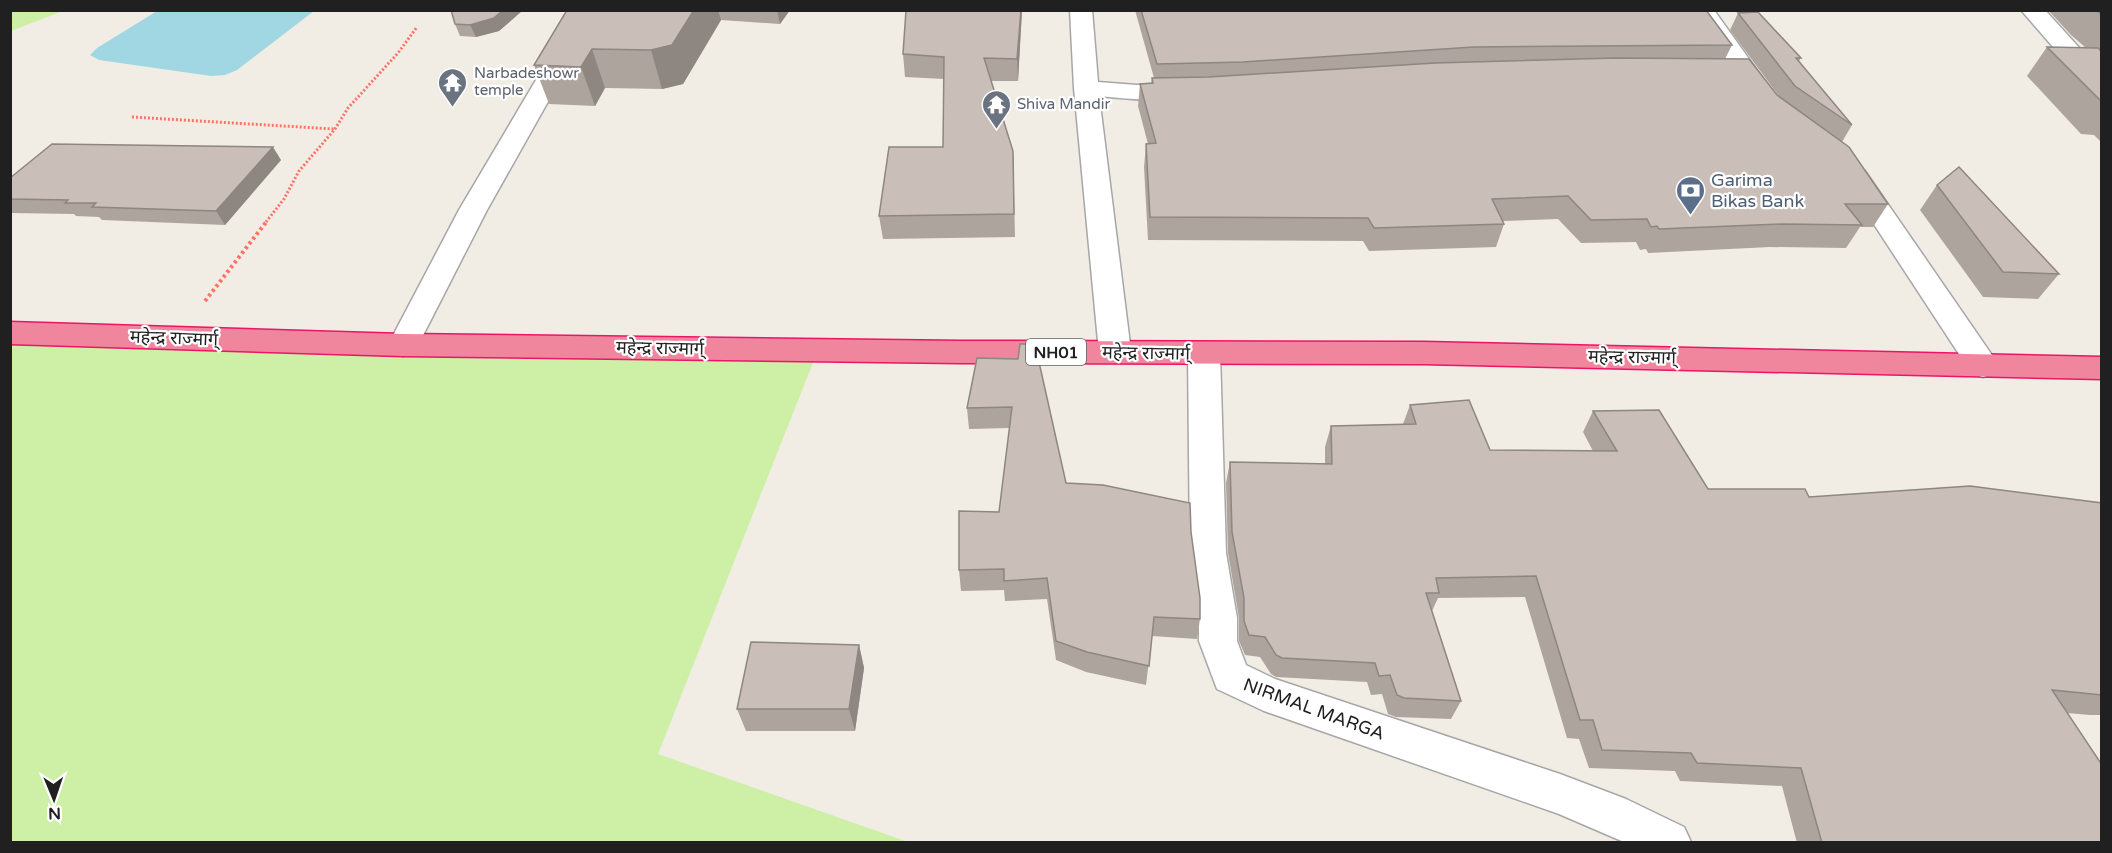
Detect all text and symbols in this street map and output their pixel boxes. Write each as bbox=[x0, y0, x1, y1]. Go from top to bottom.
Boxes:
place label: Narbadeshowr temple bbox=[474, 64, 579, 99]
temple icon: Narbadeshowr temple bbox=[437, 66, 469, 108]
temple icon: Shiva Mandir bbox=[980, 88, 1012, 130]
place label: Shiva Mandir bbox=[1017, 95, 1110, 113]
place label: Garima Bikas Bank bbox=[1711, 169, 1804, 212]
bank icon: Garima Bikas Bank bbox=[1674, 174, 1706, 216]
street label: महेन्द्र राज्मार्ग् bbox=[130, 325, 221, 351]
street label: महेन्द्र राज्मार्ग् bbox=[616, 336, 707, 360]
road number: NH01 bbox=[1026, 339, 1086, 365]
street label: महेन्द्र राज्मार्ग् bbox=[1102, 341, 1193, 365]
street label: महेन्द्र राज्मार्ग् bbox=[1588, 345, 1679, 369]
street label: NIRMAL MARGA bbox=[1240, 673, 1388, 745]
north arrow bbox=[24, 769, 84, 829]
text: N bbox=[48, 803, 61, 823]

